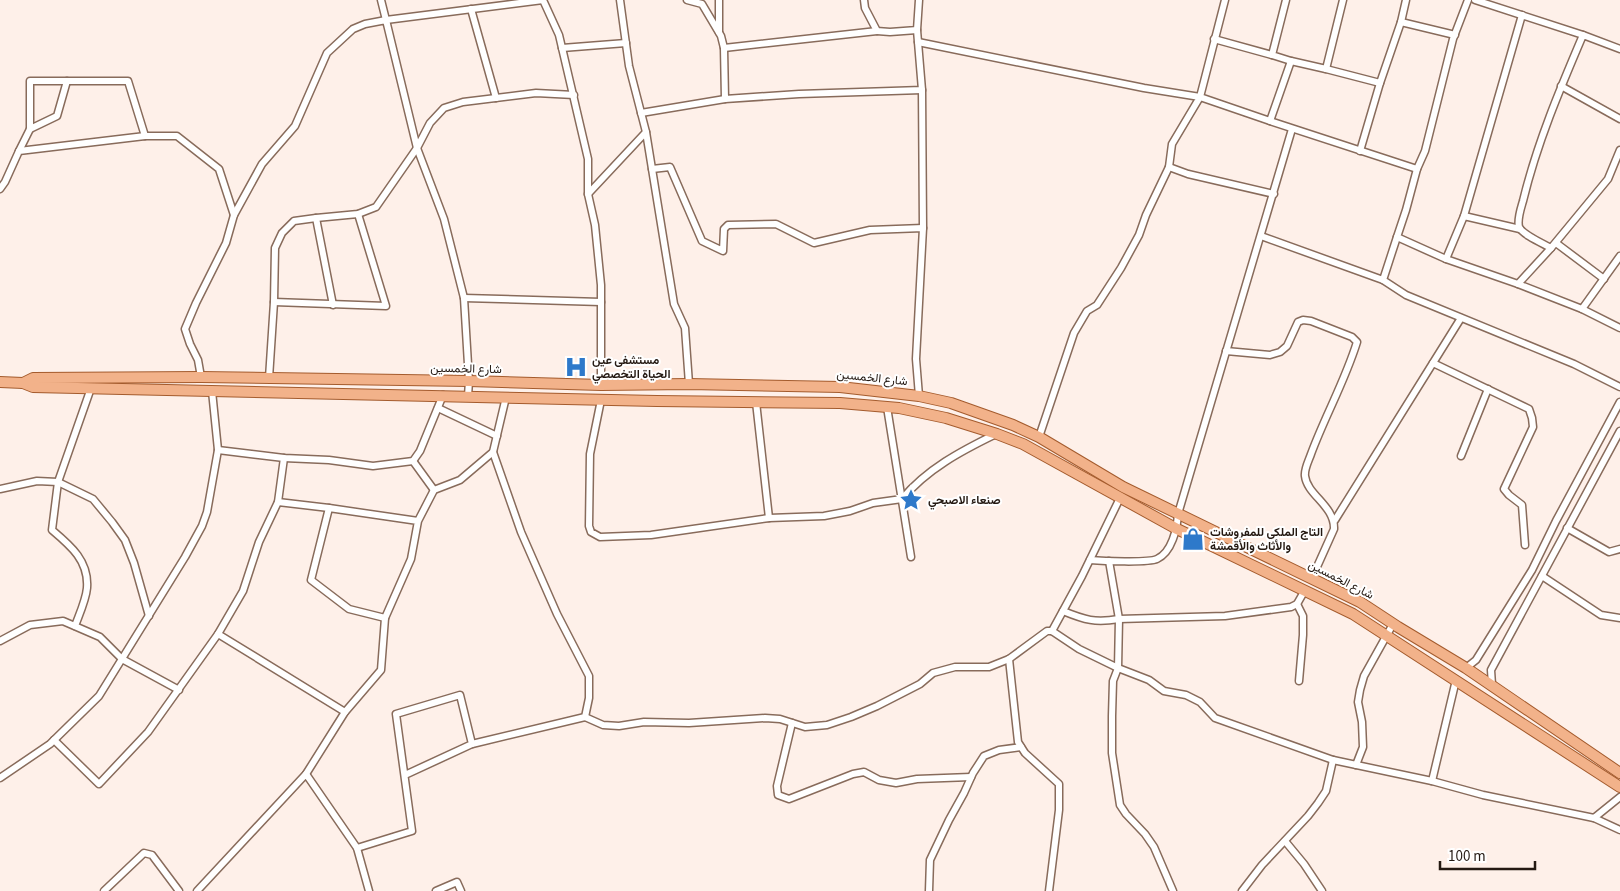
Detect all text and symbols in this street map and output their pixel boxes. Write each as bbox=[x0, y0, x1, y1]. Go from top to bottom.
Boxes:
place label: مستشفى عين الحياة التخصصي bbox=[592, 352, 671, 384]
hospital icon: مستشفى عين الحياة التخصصي bbox=[563, 354, 589, 380]
street label: شارع الخمسين bbox=[430, 360, 502, 378]
street label: شارع الخمسين bbox=[836, 366, 908, 390]
place icon: صنعاء الاصبحي bbox=[898, 487, 924, 513]
place label: صنعاء الاصبحي bbox=[928, 492, 1001, 510]
place label: التاج الملكي للمفروشات والأثاث والأقمشة bbox=[1210, 524, 1323, 555]
shop icon: التاج الملكي للمفروشات والأثاث والأقمشة bbox=[1180, 526, 1206, 552]
street label: شارع الخمسين bbox=[1305, 556, 1377, 604]
scale bar bbox=[1440, 838, 1535, 870]
text: 100 m bbox=[1448, 846, 1486, 867]

